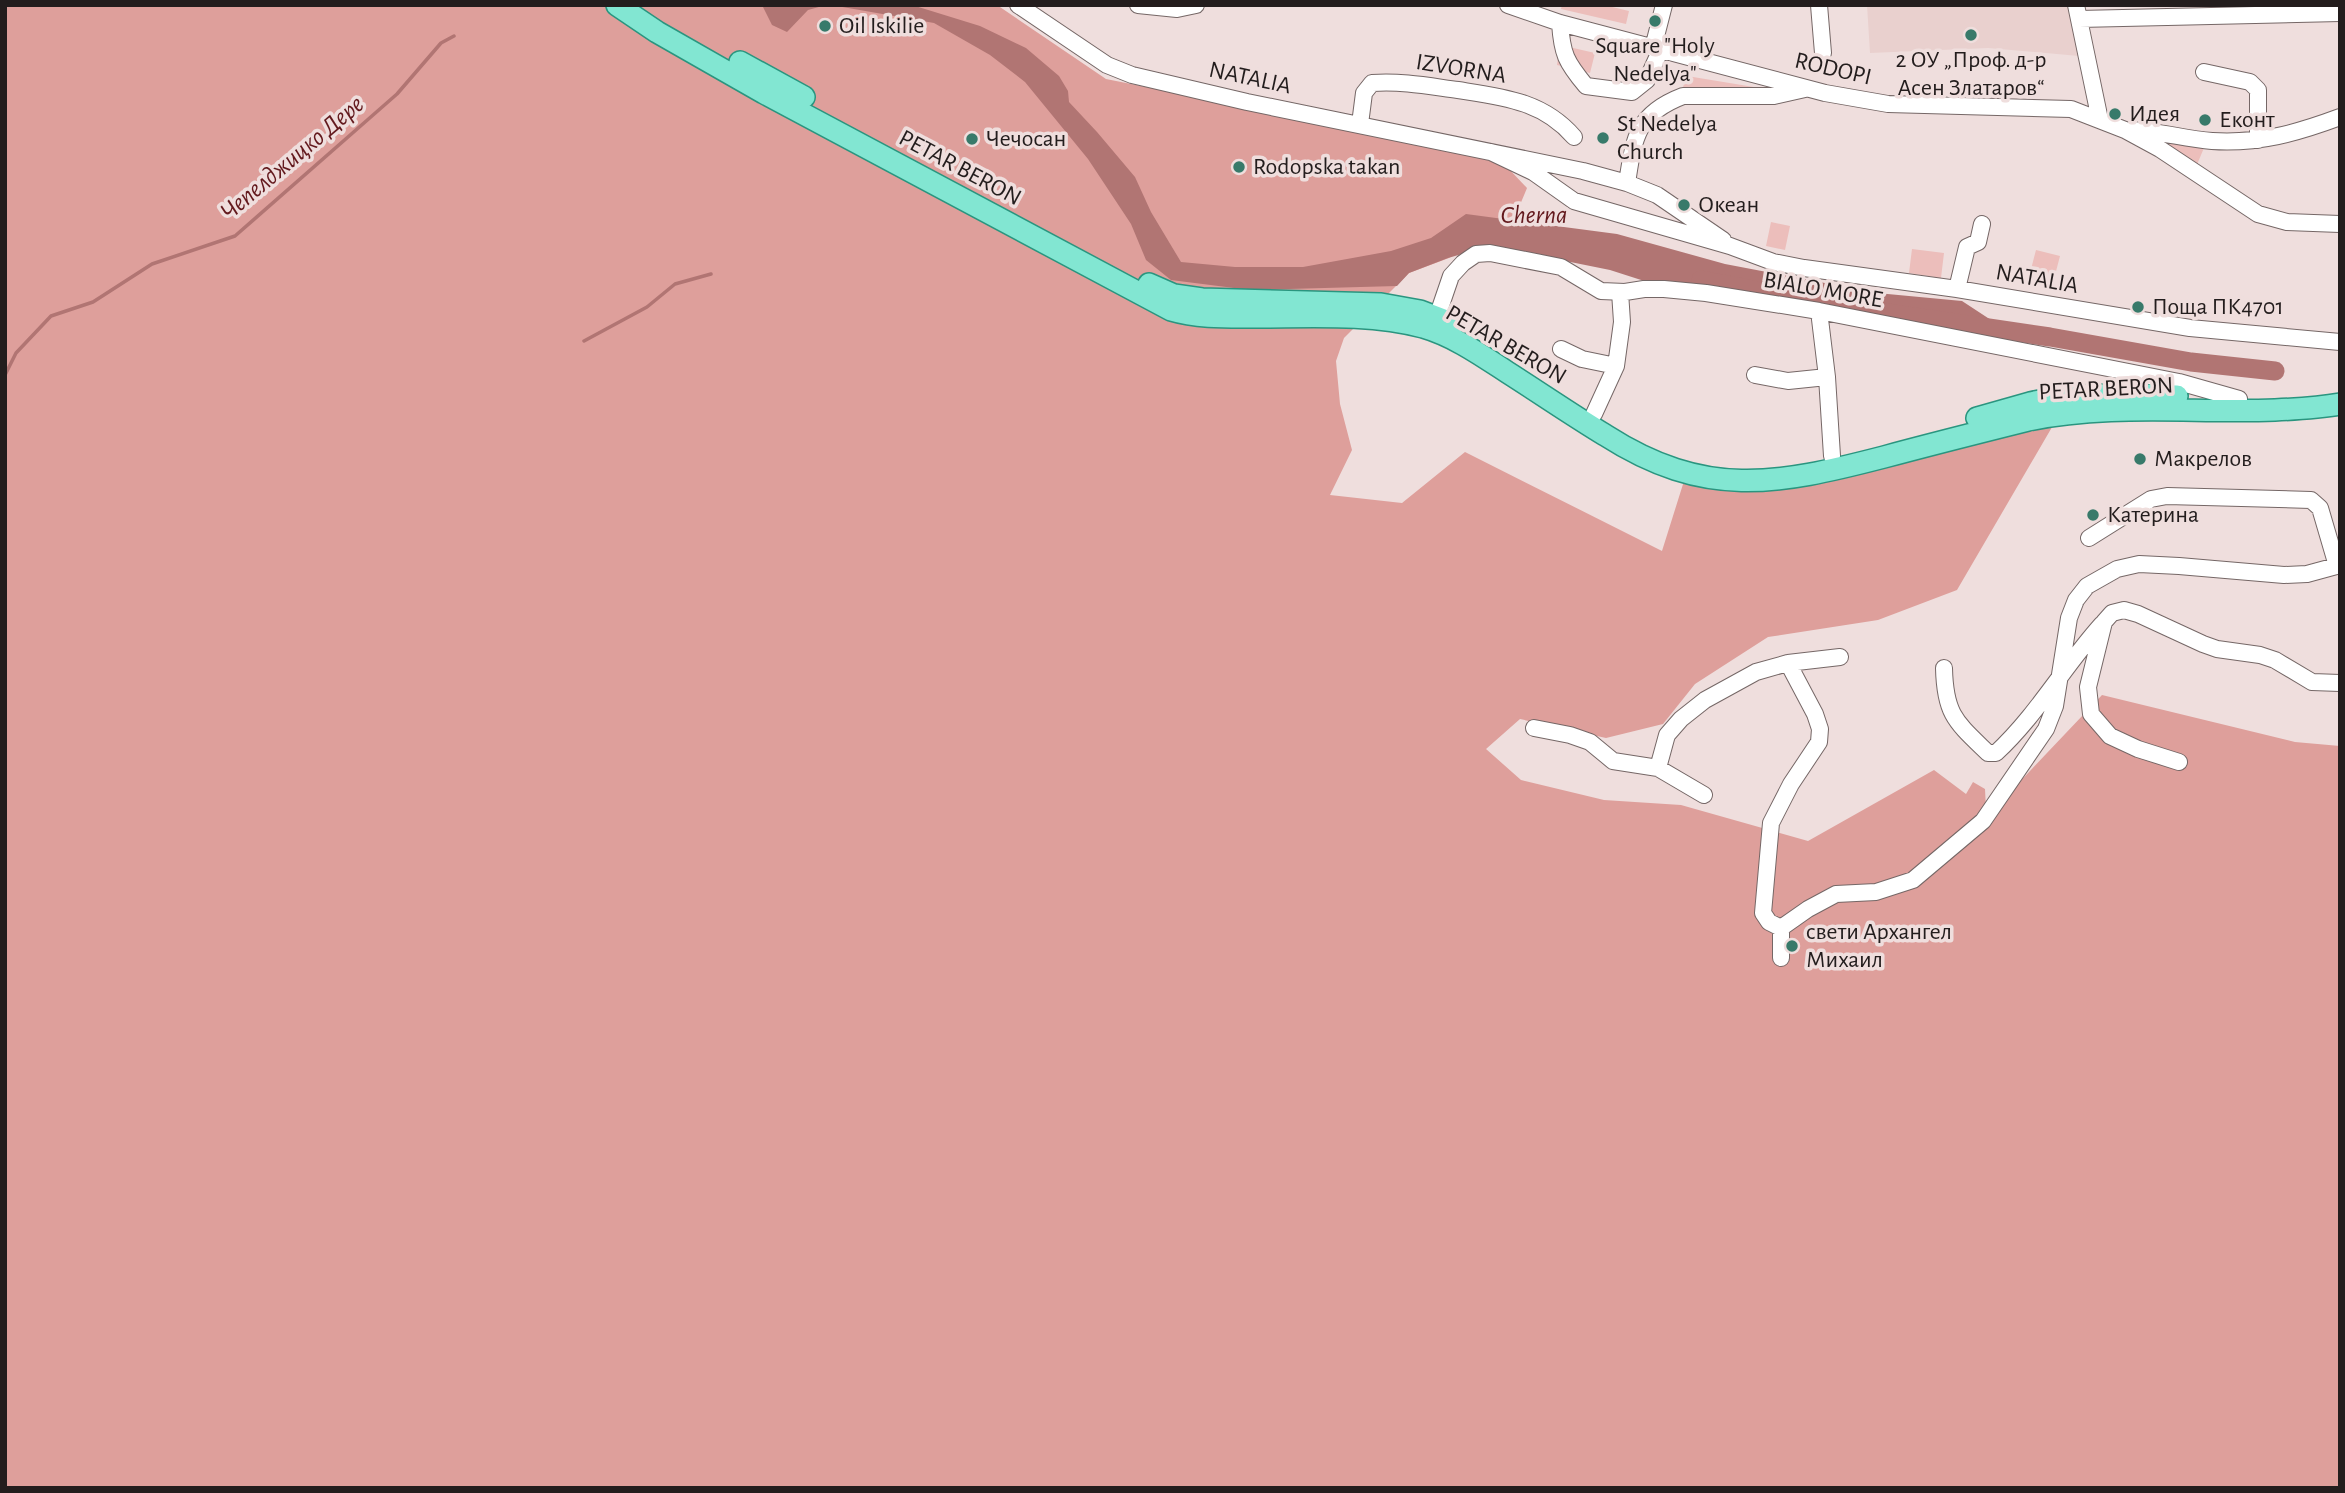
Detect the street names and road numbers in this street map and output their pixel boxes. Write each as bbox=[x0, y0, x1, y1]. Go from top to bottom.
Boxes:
street label: RODOPI bbox=[1792, 49, 1874, 89]
street label: IZVORNA bbox=[1414, 50, 1508, 88]
street label: NATALIA bbox=[1207, 58, 1293, 98]
street label: PETAR BERON bbox=[895, 126, 1025, 210]
street label: NATALIA bbox=[1994, 260, 2080, 298]
street label: BIALO MORE bbox=[1762, 268, 1885, 312]
street label: PETAR BERON bbox=[1442, 301, 1570, 389]
street label: PETAR BERON bbox=[2038, 373, 2174, 405]

